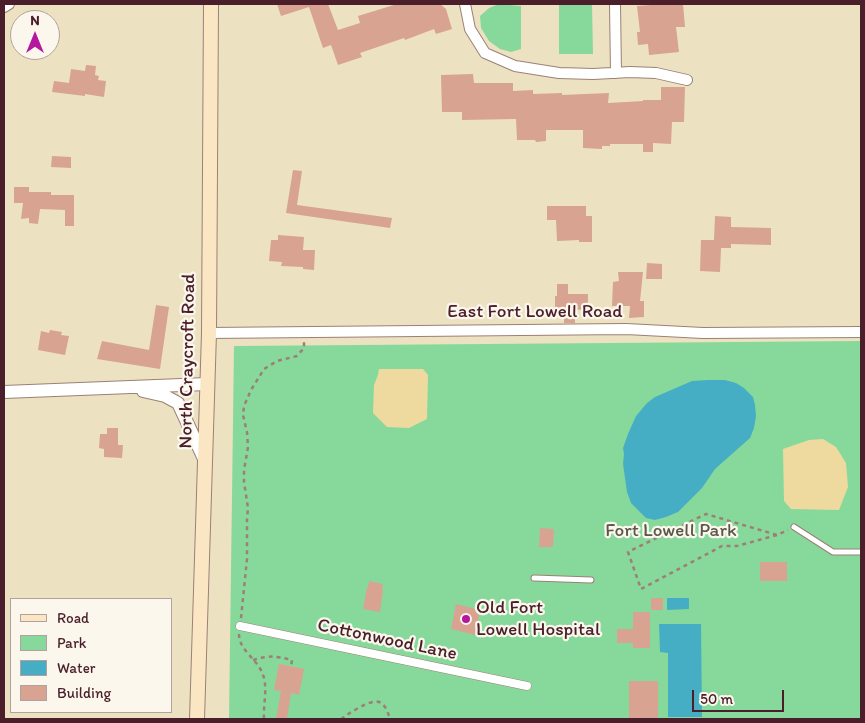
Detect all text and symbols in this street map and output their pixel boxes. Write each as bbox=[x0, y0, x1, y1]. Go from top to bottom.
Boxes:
north arrow bbox=[10, 10, 60, 60]
text: N bbox=[30, 12, 40, 29]
street label: North Craycroft Road bbox=[175, 273, 201, 449]
street label: East Fort Lowell Road bbox=[447, 301, 623, 323]
park label: Fort Lowell Park bbox=[605, 520, 737, 542]
place label: Old Fort Lowell Hospital bbox=[476, 597, 600, 641]
legend bbox=[10, 598, 172, 713]
text: Road bbox=[57, 609, 89, 627]
marker: Old Fort Lowell Hospital bbox=[460, 613, 472, 625]
street label: Cottonwood Lane bbox=[315, 614, 459, 666]
text: Park bbox=[57, 634, 87, 652]
text: Water bbox=[57, 659, 95, 677]
scale bar bbox=[695, 680, 788, 712]
text: Building bbox=[57, 684, 111, 702]
text: 50 m bbox=[700, 690, 733, 708]

